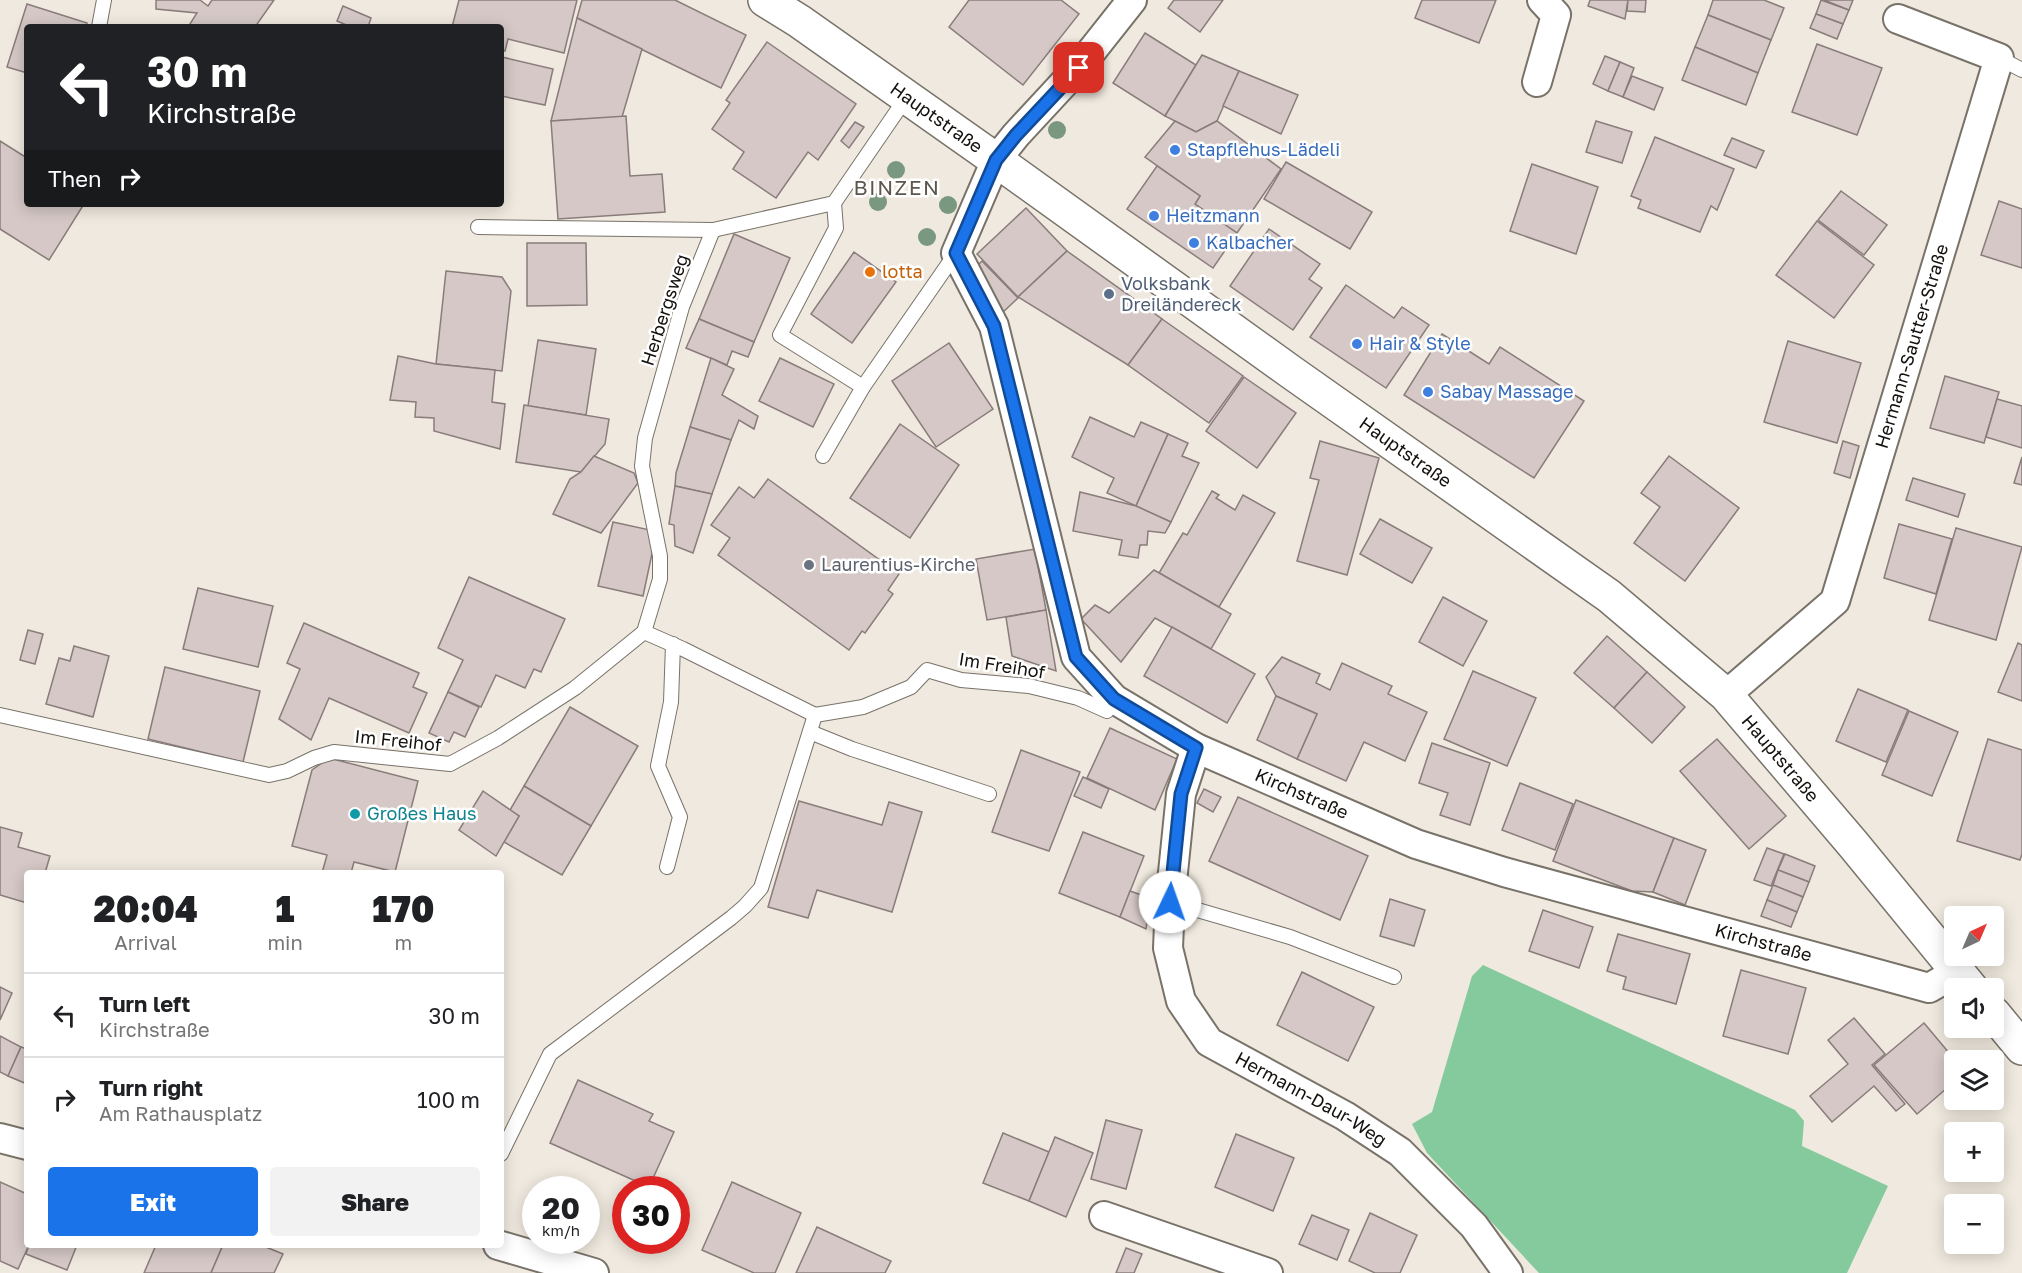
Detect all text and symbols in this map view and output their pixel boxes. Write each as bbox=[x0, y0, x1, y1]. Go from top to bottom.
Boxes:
pin bbox=[1053, 42, 1104, 93]
text: 30 m bbox=[147, 46, 247, 96]
icon: left bbox=[48, 48, 126, 126]
icon: arrive bbox=[1062, 51, 1095, 84]
street label: Hauptstraße bbox=[887, 77, 987, 157]
text: Kirchstraße bbox=[147, 97, 296, 129]
place label: Stapflehus-Lädeli bbox=[1187, 138, 1340, 160]
marker: Stapflehus-Lädeli bbox=[1168, 143, 1182, 157]
icon: right bbox=[113, 162, 146, 195]
text: Then bbox=[48, 165, 101, 192]
district label: BINZEN bbox=[854, 174, 941, 200]
place label: Heitzmann bbox=[1166, 204, 1260, 226]
marker: Heitzmann bbox=[1147, 209, 1161, 223]
place label: Kalbacher bbox=[1206, 231, 1294, 253]
marker: Kalbacher bbox=[1187, 236, 1201, 250]
street label: Hermann-Sautter-Straße bbox=[1870, 241, 1952, 451]
street label: Herbergsweg bbox=[636, 251, 692, 368]
place label: lotta bbox=[882, 260, 923, 282]
marker: lotta bbox=[863, 265, 877, 279]
place label: Volksbank Dreiländereck bbox=[1121, 272, 1241, 315]
marker: Volksbank Dreiländereck bbox=[1102, 287, 1116, 301]
place label: Hair & Style bbox=[1369, 332, 1471, 354]
marker: Hair & Style bbox=[1350, 337, 1364, 351]
place label: Sabay Massage bbox=[1440, 380, 1574, 402]
marker: Sabay Massage bbox=[1421, 385, 1435, 399]
street label: Hauptstraße bbox=[1355, 412, 1456, 492]
place label: Laurentius-Kirche bbox=[821, 553, 975, 575]
marker: Laurentius-Kirche bbox=[802, 558, 816, 572]
street label: Im Freihof bbox=[957, 647, 1047, 683]
street label: Hauptstraße bbox=[1738, 710, 1824, 806]
street label: Im Freihof bbox=[354, 725, 443, 756]
street label: Kirchstraße bbox=[1252, 763, 1352, 823]
place label: Großes Haus bbox=[367, 802, 477, 824]
marker: Großes Haus bbox=[348, 807, 362, 821]
position arrow bbox=[1138, 870, 1202, 934]
text: 20:04 bbox=[93, 887, 198, 930]
text: 1 bbox=[276, 887, 295, 930]
text: 170 bbox=[372, 887, 435, 930]
north arrow bbox=[1944, 906, 2004, 966]
map controls bbox=[1944, 906, 2004, 1254]
street label: Kirchstraße bbox=[1713, 918, 1815, 966]
text: Arrival bbox=[114, 930, 177, 954]
text: min bbox=[267, 930, 303, 954]
text: m bbox=[395, 930, 412, 954]
button: sound bbox=[1944, 978, 2004, 1038]
text: Turn left bbox=[99, 990, 190, 1017]
icon: left bbox=[48, 999, 81, 1032]
text: 30 m bbox=[429, 1002, 480, 1029]
text: Kirchstraße bbox=[99, 1017, 210, 1041]
street label: Hermann-Daur-Weg bbox=[1232, 1046, 1391, 1150]
button: layers bbox=[1944, 1050, 2004, 1110]
text: Turn right bbox=[99, 1074, 203, 1101]
icon: right bbox=[48, 1083, 81, 1116]
text: 100 m bbox=[417, 1086, 480, 1113]
text: Am Rathausplatz bbox=[99, 1101, 262, 1125]
button: + bbox=[1944, 1122, 2004, 1182]
button: Exit bbox=[48, 1167, 258, 1236]
button: Share bbox=[270, 1167, 480, 1236]
speed limit sign: 30 bbox=[612, 1176, 690, 1254]
text: 20 bbox=[542, 1190, 580, 1226]
button: − bbox=[1944, 1194, 2004, 1254]
text: km/h bbox=[542, 1221, 580, 1239]

